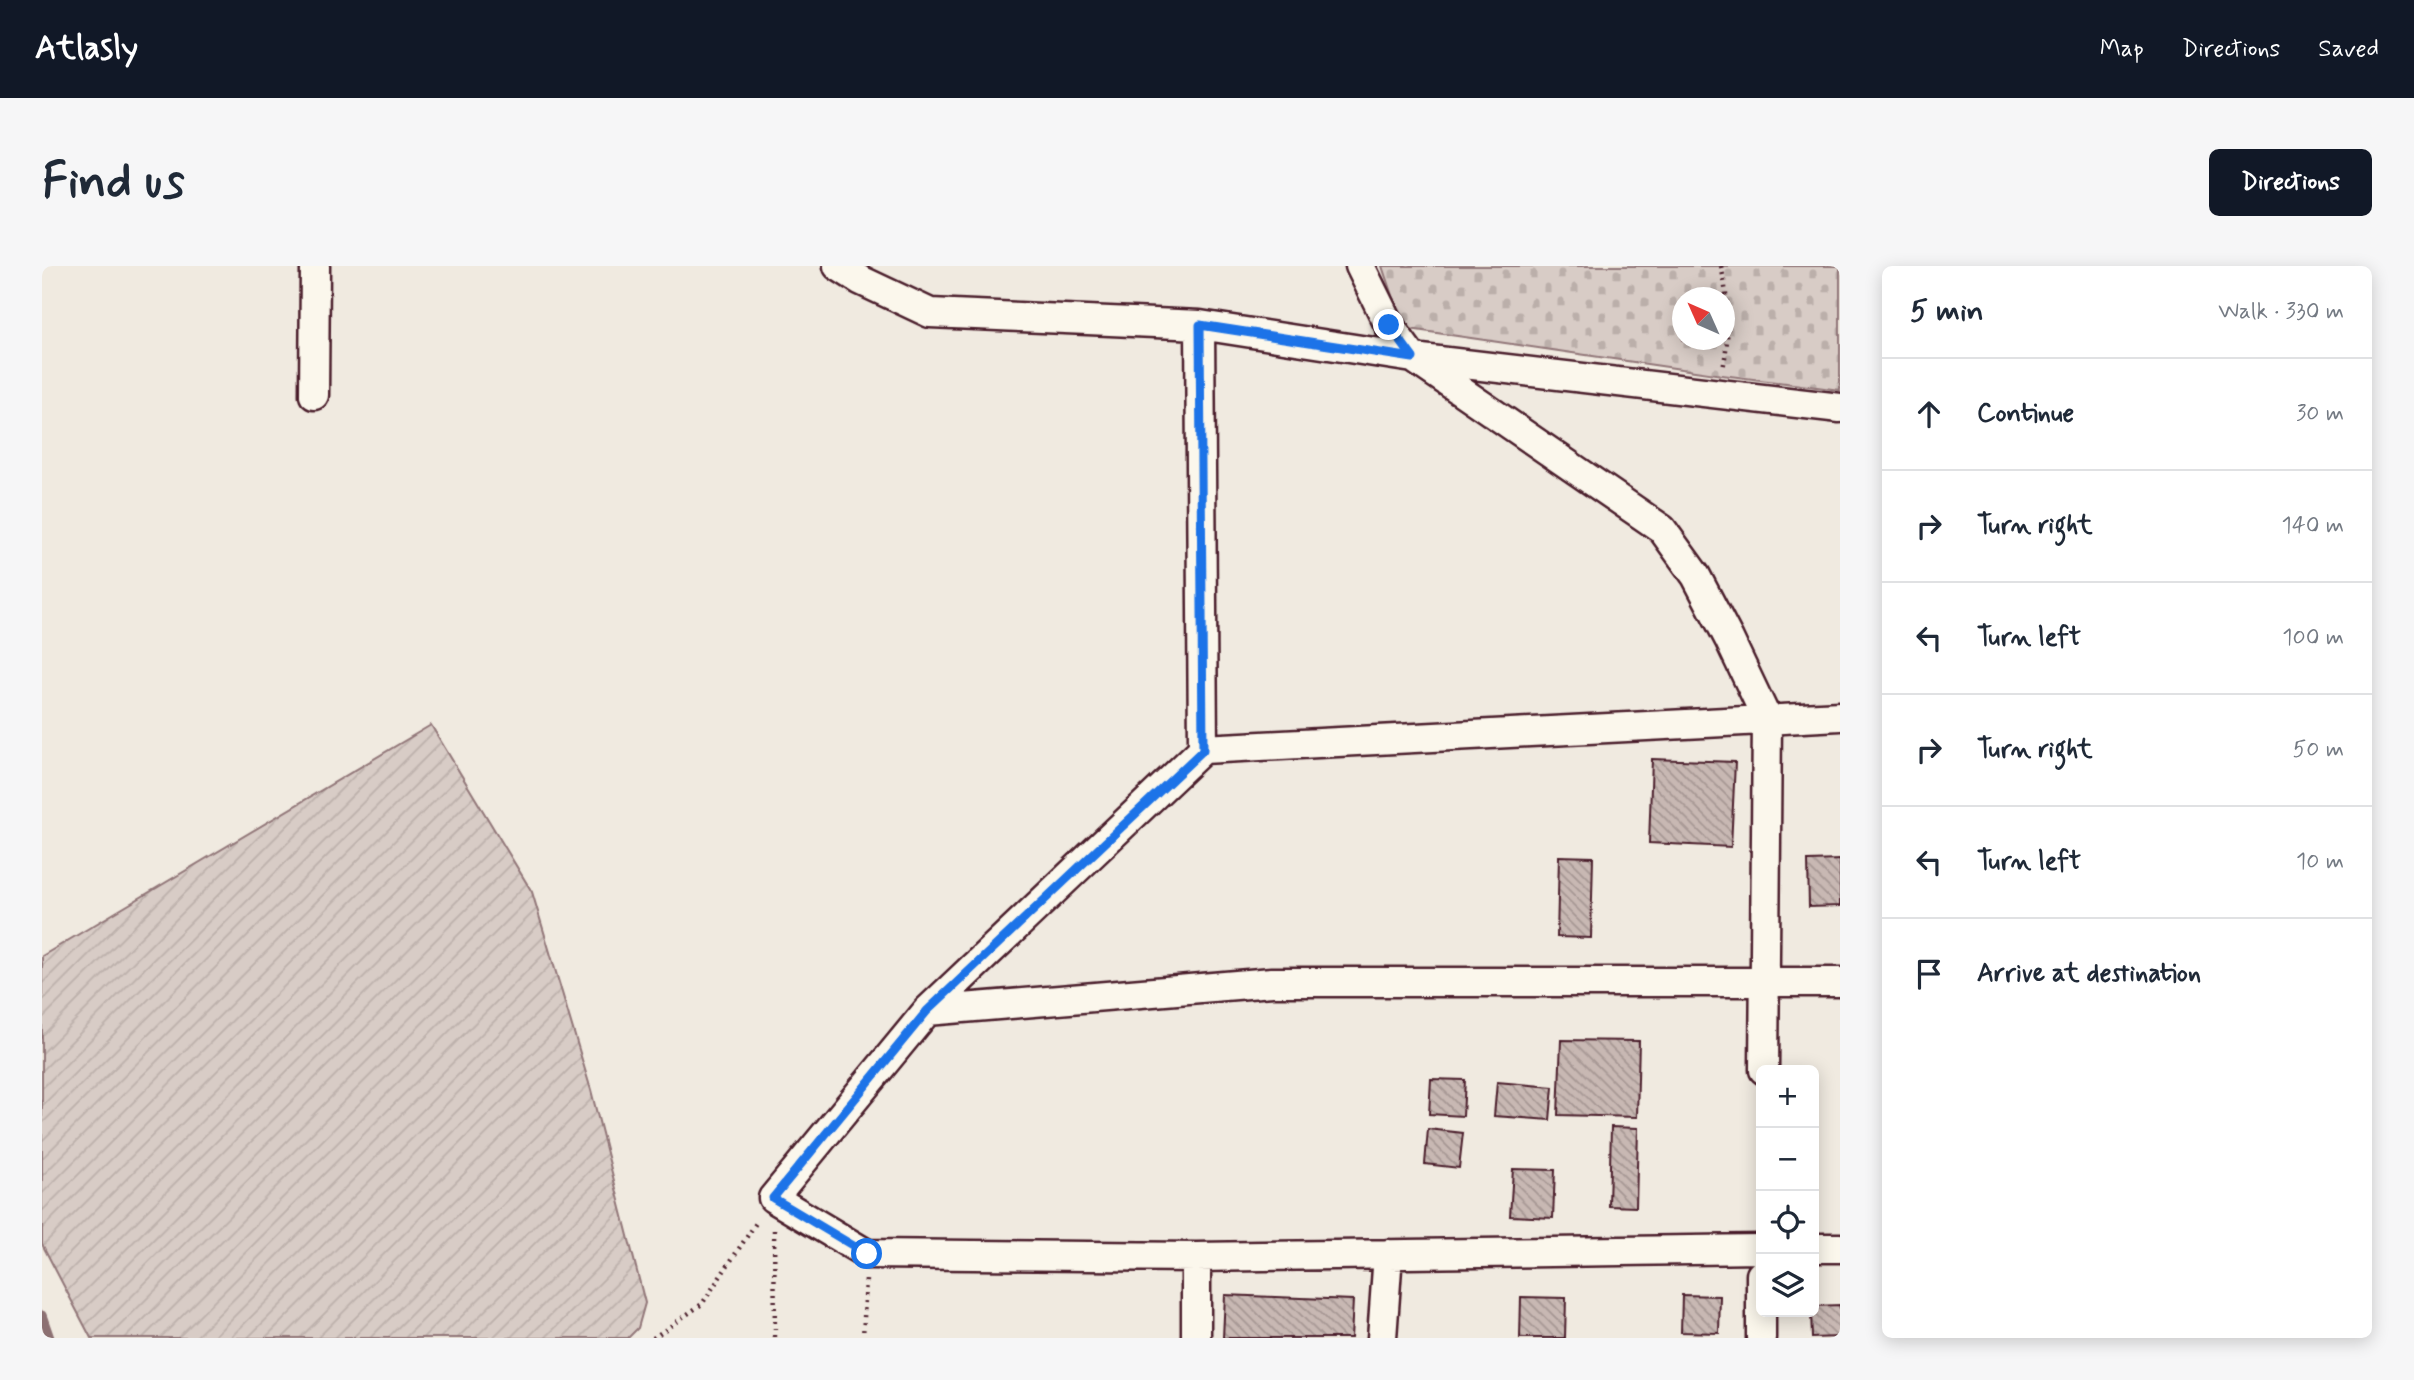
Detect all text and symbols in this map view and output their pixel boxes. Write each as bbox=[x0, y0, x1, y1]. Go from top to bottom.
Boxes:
text: Atlasly bbox=[35, 27, 138, 71]
text: Map bbox=[2100, 34, 2144, 65]
text: Directions bbox=[2182, 34, 2280, 65]
text: Saved bbox=[2318, 34, 2379, 65]
button: Directions bbox=[2209, 149, 2372, 216]
text: Find us bbox=[42, 150, 185, 215]
north arrow bbox=[1672, 287, 1735, 350]
text: 5 min bbox=[1910, 292, 1984, 331]
text: Walk · 330 m bbox=[2218, 297, 2344, 327]
route end bbox=[1373, 309, 1404, 340]
icon: ahead bbox=[1910, 395, 1948, 433]
text: Continue bbox=[1977, 397, 2074, 431]
text: 30 m bbox=[2296, 399, 2344, 429]
icon: right bbox=[1910, 507, 1948, 545]
text: Turn right bbox=[1977, 509, 2093, 543]
text: 140 m bbox=[2281, 511, 2344, 541]
icon: left bbox=[1910, 619, 1948, 657]
text: Turn left bbox=[1977, 621, 2081, 655]
text: 100 m bbox=[2282, 623, 2344, 653]
icon: right bbox=[1910, 731, 1948, 769]
text: Turn right bbox=[1977, 733, 2093, 767]
text: 50 m bbox=[2293, 735, 2344, 765]
icon: left bbox=[1910, 843, 1948, 881]
text: Turn left bbox=[1977, 845, 2081, 879]
text: 10 m bbox=[2296, 847, 2344, 877]
icon: arrive bbox=[1910, 955, 1948, 993]
text: Arrive at destination bbox=[1977, 957, 2201, 991]
map controls bbox=[1756, 1065, 1819, 1317]
button: + bbox=[1756, 1065, 1819, 1128]
button: − bbox=[1756, 1128, 1819, 1191]
button: locate bbox=[1756, 1191, 1819, 1254]
route start bbox=[851, 1238, 882, 1269]
button: layers bbox=[1756, 1254, 1819, 1317]

